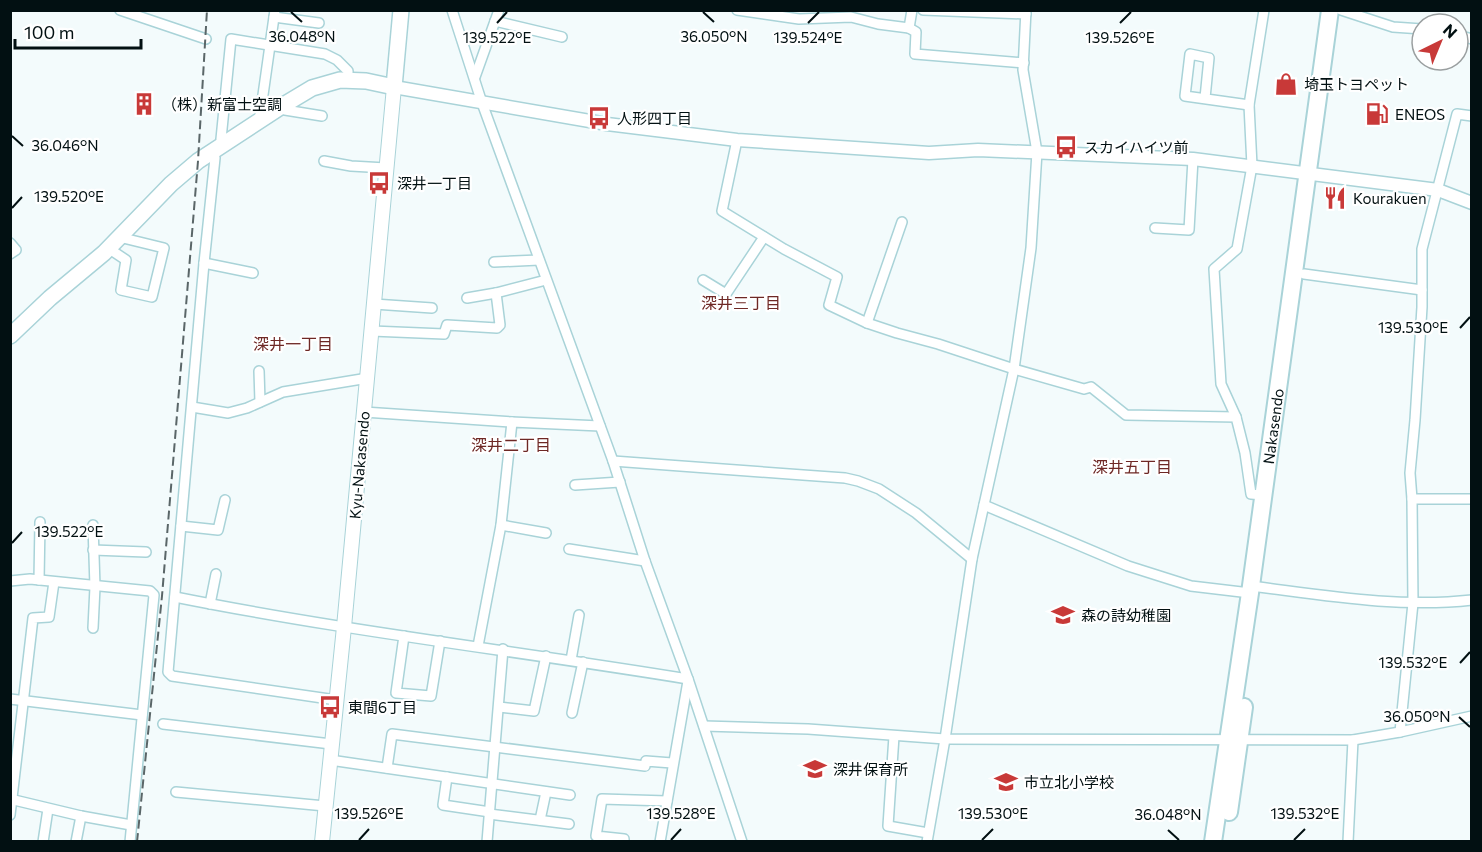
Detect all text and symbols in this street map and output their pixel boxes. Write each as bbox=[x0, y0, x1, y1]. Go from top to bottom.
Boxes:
scale bar bbox=[15, 12, 141, 50]
north arrow bbox=[1410, 12, 1470, 72]
text: N bbox=[1440, 20, 1461, 42]
text: 100 m bbox=[24, 21, 74, 43]
text: 36.048°N bbox=[269, 27, 335, 45]
text: 36.050°N bbox=[680, 27, 748, 45]
text: 139.522°E bbox=[463, 28, 531, 46]
text: 139.524°E bbox=[774, 28, 843, 46]
text: 139.526°E bbox=[1085, 28, 1155, 46]
shop icon: 埼玉トヨペット bbox=[1273, 71, 1299, 97]
place label: 埼玉トヨペット bbox=[1304, 75, 1409, 93]
building icon: （株）新富士空調 bbox=[131, 91, 157, 117]
place label: （株）新富士空調 bbox=[162, 95, 282, 113]
fuel station icon: ENEOS bbox=[1364, 101, 1390, 127]
bus stop icon: 人形四丁目 bbox=[586, 105, 612, 131]
place label: ENEOS bbox=[1395, 105, 1445, 123]
place label: 人形四丁目 bbox=[617, 109, 692, 127]
bus stop icon: スカイハイツ前 bbox=[1053, 134, 1079, 160]
text: 36.046°N bbox=[32, 136, 98, 154]
place label: スカイハイツ前 bbox=[1084, 138, 1188, 156]
bus stop icon: 深井一丁目 bbox=[366, 170, 392, 196]
place label: 深井一丁目 bbox=[397, 174, 472, 192]
restaurant icon: Kourakuen bbox=[1322, 185, 1348, 211]
text: 139.520°E bbox=[34, 187, 104, 205]
place label: Kourakuen bbox=[1353, 189, 1427, 207]
district label: 深井三丁目 bbox=[701, 293, 781, 312]
text: 139.530°E bbox=[1378, 318, 1448, 336]
district label: 深井一丁目 bbox=[253, 334, 333, 353]
street label: Nakasendo bbox=[1259, 387, 1287, 465]
street label: Kyu-Nakasendo bbox=[345, 410, 373, 520]
district label: 深井二丁目 bbox=[471, 435, 551, 454]
district label: 深井五丁目 bbox=[1092, 457, 1172, 476]
text: 139.522°E bbox=[35, 522, 103, 540]
school or university icon: 森の詩幼稚園 bbox=[1050, 602, 1076, 628]
place label: 森の詩幼稚園 bbox=[1081, 606, 1171, 624]
text: 139.532°E bbox=[1379, 653, 1448, 671]
bus stop icon: 東間6丁目 bbox=[317, 694, 343, 720]
place label: 東間6丁目 bbox=[348, 698, 417, 716]
text: 36.050°N bbox=[1383, 707, 1451, 725]
school or university icon: 深井保育所 bbox=[802, 756, 828, 782]
place label: 深井保育所 bbox=[833, 760, 908, 778]
school or university icon: 市立北小学校 bbox=[993, 769, 1019, 795]
place label: 市立北小学校 bbox=[1024, 773, 1114, 791]
text: 139.526°E bbox=[334, 804, 404, 822]
text: 139.528°E bbox=[646, 804, 716, 822]
text: 139.530°E bbox=[958, 804, 1028, 822]
text: 139.532°E bbox=[1271, 804, 1340, 822]
text: 36.048°N bbox=[1135, 805, 1201, 823]

